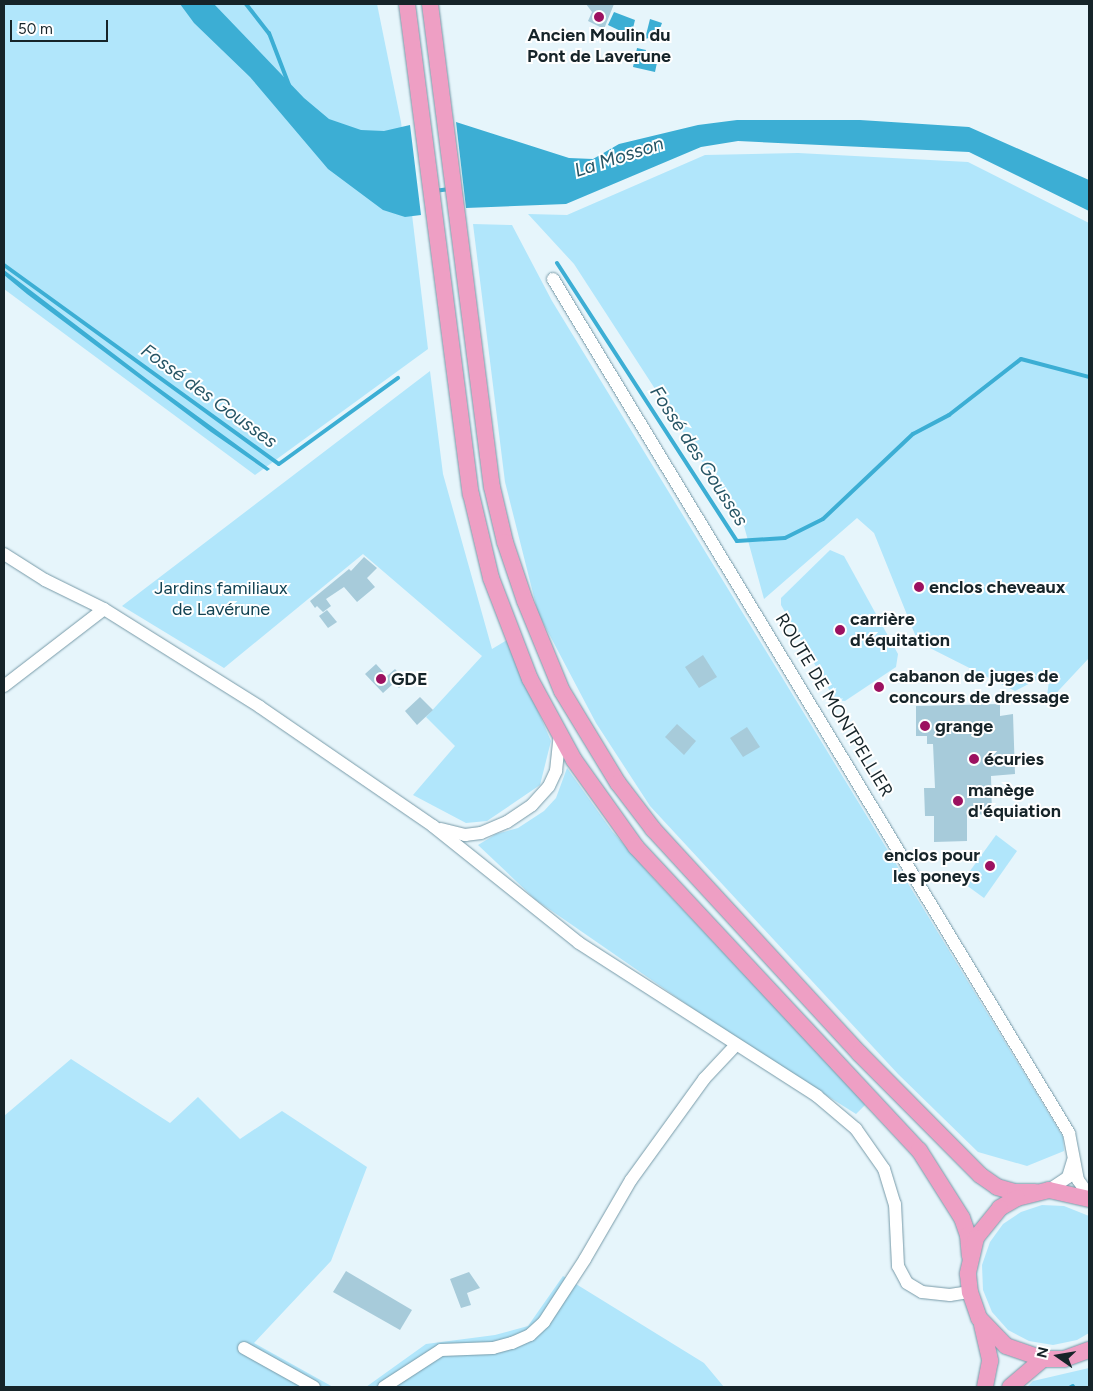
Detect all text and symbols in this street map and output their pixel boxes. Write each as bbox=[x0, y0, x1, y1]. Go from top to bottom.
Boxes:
scale bar bbox=[12, 10, 110, 42]
marker: Ancien Moulin du Pont de Laverune bbox=[593, 11, 605, 23]
text: 50 m bbox=[18, 20, 53, 38]
place label: Ancien Moulin du Pont de Laverune bbox=[527, 25, 671, 68]
water label: La Mosson bbox=[572, 132, 666, 182]
water label: Fossé des Gousses bbox=[137, 339, 281, 453]
water label: Fossé des Gousses bbox=[645, 382, 753, 530]
place label: enclos cheveaux bbox=[929, 576, 1065, 598]
park label: Jardins familiaux de Lavérune bbox=[154, 578, 288, 620]
marker: enclos cheveaux bbox=[913, 581, 925, 593]
street label: ROUTE DE MONTPELLIER bbox=[771, 609, 897, 801]
place label: carrière d'équitation bbox=[850, 609, 950, 652]
marker: carrière d'équitation bbox=[834, 624, 846, 636]
place label: cabanon de juges de concours de dressage bbox=[889, 666, 1069, 709]
place label: GDE bbox=[391, 668, 428, 690]
marker: GDE bbox=[375, 673, 387, 685]
marker: cabanon de juges de concours de dressage bbox=[873, 681, 885, 693]
place label: grange bbox=[935, 715, 993, 737]
marker: grange bbox=[919, 720, 931, 732]
place label: écuries bbox=[984, 748, 1044, 770]
marker: écuries bbox=[968, 753, 980, 765]
place label: manège d'équiation bbox=[968, 780, 1061, 822]
marker: manège d'équiation bbox=[952, 795, 964, 807]
place label: enclos pour les poneys bbox=[884, 845, 980, 888]
marker: enclos pour les poneys bbox=[984, 860, 996, 872]
north arrow bbox=[1033, 1331, 1083, 1381]
text: N bbox=[1033, 1345, 1052, 1360]

